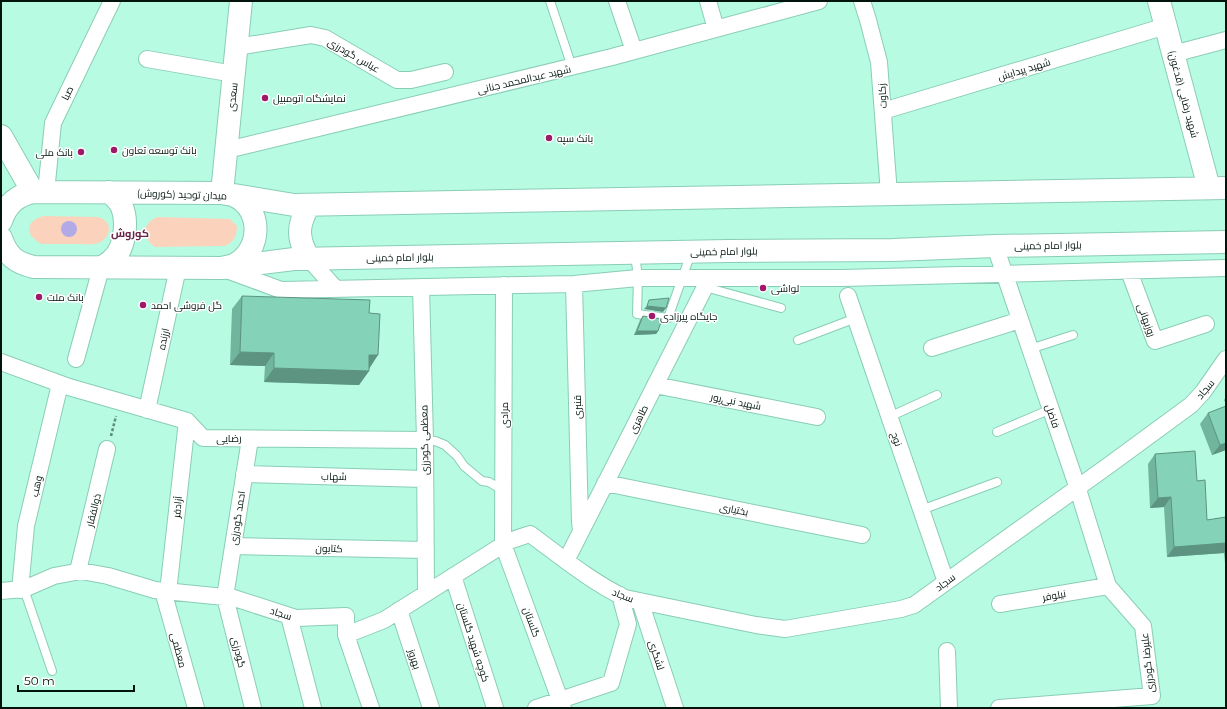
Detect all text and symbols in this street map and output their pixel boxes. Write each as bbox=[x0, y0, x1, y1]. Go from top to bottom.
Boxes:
street label: عباس گودرزی bbox=[325, 35, 382, 76]
street label: (قدغون) شهید رضایی bbox=[1166, 49, 1201, 139]
street label: شهید پیدایش bbox=[996, 55, 1052, 84]
street label: شهید عبدالمحمد جنانی bbox=[476, 62, 572, 97]
street label: سعدی bbox=[225, 82, 240, 112]
street label: زکاوت bbox=[875, 83, 890, 109]
street label: صبا bbox=[59, 84, 76, 102]
place label: نمایشگاه اتومبیل bbox=[273, 92, 346, 105]
marker: نمایشگاه اتومبیل bbox=[260, 93, 270, 103]
place label: بانک سپه bbox=[557, 132, 593, 145]
marker: بانک سپه bbox=[544, 133, 554, 143]
place label: بانک توسعه تعاون bbox=[122, 144, 197, 157]
marker: بانک توسعه تعاون bbox=[109, 145, 119, 155]
place label: بانک ملی bbox=[36, 146, 73, 159]
marker: بانک ملی bbox=[76, 147, 86, 157]
street label: میدان توحید (کوروش) bbox=[137, 186, 227, 203]
district label: کوروش bbox=[111, 226, 149, 241]
street label: بلوار امام خمینی bbox=[1014, 238, 1082, 254]
street label: بلوار امام خمینی bbox=[690, 244, 758, 260]
street label: بلوار امام خمینی bbox=[366, 250, 434, 266]
place label: لواشی bbox=[771, 282, 799, 295]
marker: لواشی bbox=[758, 283, 768, 293]
place label: بانک ملت bbox=[47, 291, 84, 304]
marker: بانک ملت bbox=[34, 292, 44, 302]
place label: گل فروشی احمد bbox=[151, 299, 222, 312]
marker: گل فروشی احمد bbox=[138, 300, 148, 310]
street label: روزبهانی bbox=[1135, 302, 1159, 339]
place label: جایگاه پیرزادی bbox=[660, 310, 717, 323]
marker: جایگاه پیرزادی bbox=[647, 311, 657, 321]
street label: ارزنده bbox=[155, 327, 172, 351]
street label: سجاد bbox=[1193, 377, 1217, 402]
street label: شهید نبی‌پور bbox=[708, 390, 762, 413]
street label: قنبری bbox=[571, 395, 584, 419]
street label: مرادی bbox=[498, 402, 511, 428]
street label: طاهری bbox=[626, 403, 651, 436]
street label: فاضل bbox=[1042, 403, 1063, 430]
street label: معظمی گودرزی bbox=[417, 405, 432, 475]
street label: نوح bbox=[888, 430, 905, 448]
street label: رضایی bbox=[216, 432, 242, 445]
street label: شهاب bbox=[321, 470, 347, 483]
street label: وهب bbox=[28, 474, 45, 498]
street label: احمد گودرزی bbox=[227, 490, 248, 546]
street label: ذوالفقار bbox=[83, 492, 104, 529]
street label: آزادفر bbox=[170, 495, 185, 520]
street label: بختیاری bbox=[718, 500, 749, 519]
street label: کتایون bbox=[315, 542, 343, 555]
street label: سجاد bbox=[933, 571, 958, 594]
street label: سجاد bbox=[610, 585, 635, 605]
street label: نیلوفر bbox=[1040, 587, 1067, 604]
street label: کوچه شهید گلستان bbox=[455, 601, 492, 684]
street label: سجاد bbox=[268, 604, 293, 623]
street label: گلستان bbox=[520, 605, 543, 639]
street label: معظمی bbox=[168, 631, 189, 669]
street label: علیرضا گودرزی bbox=[1138, 632, 1157, 694]
street label: گودرزی bbox=[228, 635, 249, 669]
street label: لشگری bbox=[646, 639, 667, 672]
street label: بهروز bbox=[405, 647, 424, 671]
scale bar bbox=[18, 667, 134, 693]
text: 50 m bbox=[24, 673, 55, 688]

